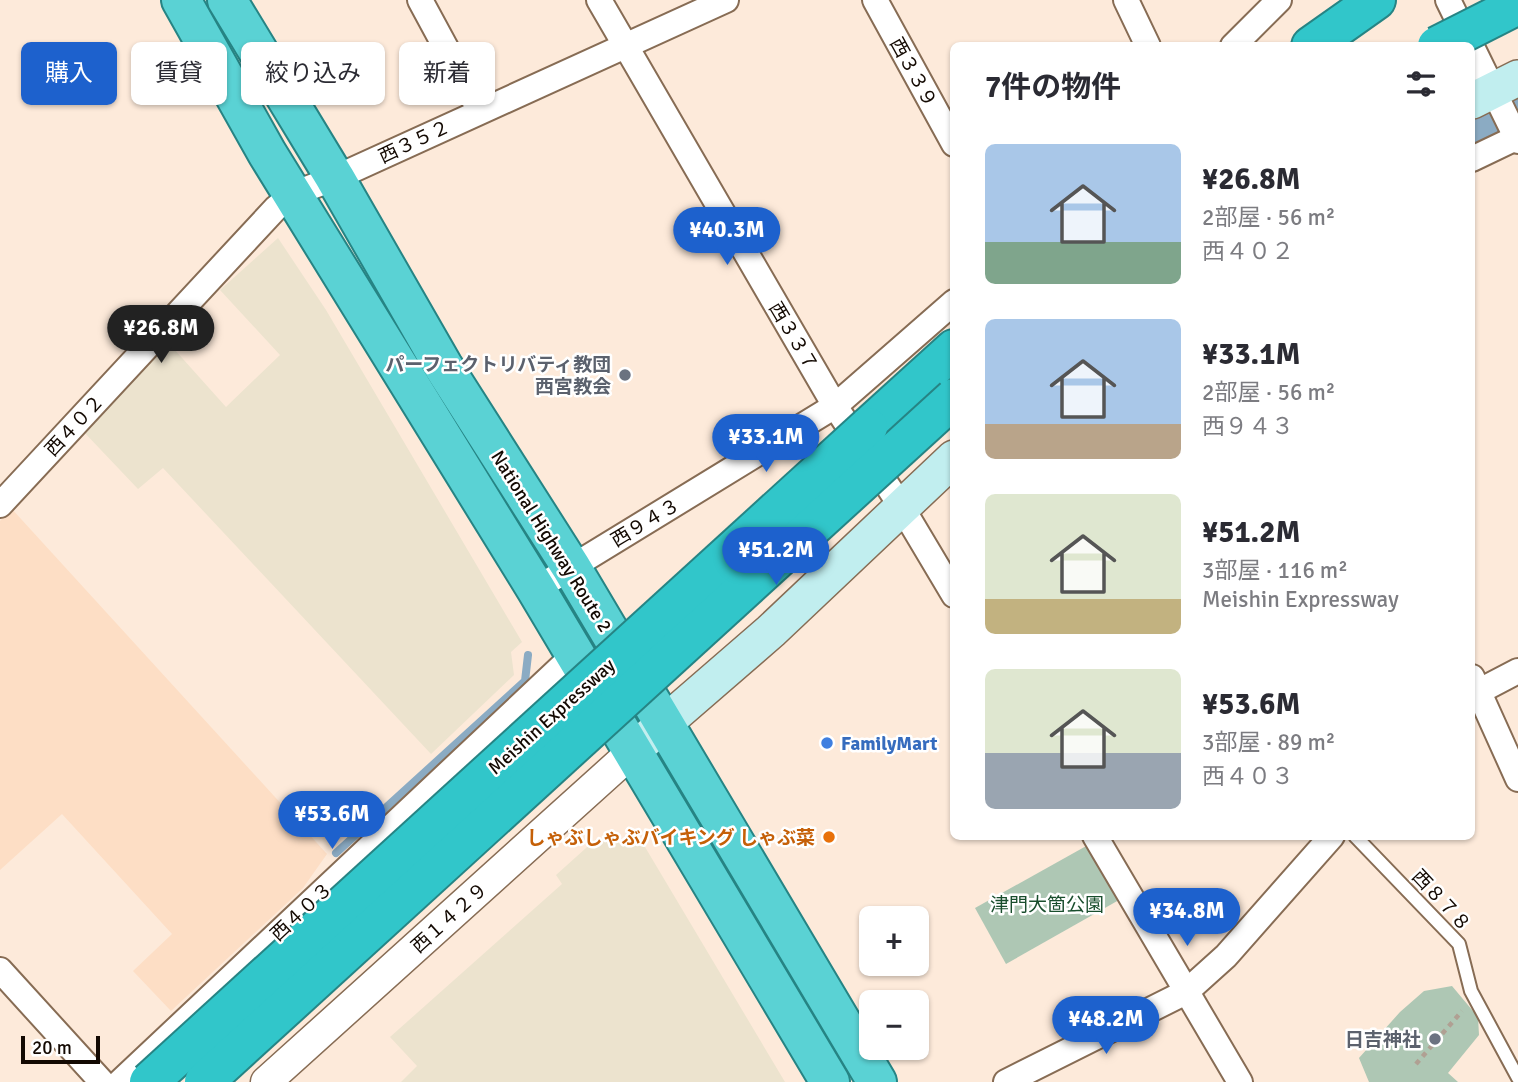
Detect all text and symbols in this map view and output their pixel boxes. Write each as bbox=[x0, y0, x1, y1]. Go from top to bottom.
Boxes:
street label: 西３３９ bbox=[884, 33, 942, 112]
chip: 購入 bbox=[21, 42, 117, 105]
chip: 賃貸 bbox=[131, 42, 227, 105]
chip: 絞り込み bbox=[241, 42, 385, 105]
chip: 新着 bbox=[399, 42, 495, 105]
icon: filters bbox=[1402, 65, 1440, 103]
text: 7件の物件 bbox=[985, 69, 1121, 106]
street label: 西３５２ bbox=[375, 115, 454, 169]
text: ¥26.8M bbox=[1202, 161, 1300, 198]
icon: home bbox=[1041, 172, 1125, 256]
text: 2部屋 · 56 m² bbox=[1202, 203, 1335, 232]
pin: ¥40.3M bbox=[670, 208, 784, 267]
text: ¥40.3M bbox=[689, 215, 765, 244]
text: 西４０２ bbox=[1202, 237, 1294, 266]
street label: 西３３７ bbox=[763, 298, 823, 375]
pin: ¥26.8M bbox=[104, 306, 218, 365]
text: ¥26.8M bbox=[123, 313, 199, 342]
text: ¥33.1M bbox=[1202, 336, 1300, 373]
icon: home bbox=[1041, 347, 1125, 431]
place label: パーフェクトリバティ教団 西宮教会 bbox=[385, 353, 611, 399]
marker: パーフェクトリバティ教団 西宮教会 bbox=[617, 367, 633, 383]
text: 2部屋 · 56 m² bbox=[1202, 378, 1335, 407]
street label: 西４０２ bbox=[40, 390, 109, 462]
text: 西９４３ bbox=[1202, 412, 1294, 441]
pin: ¥33.1M bbox=[709, 414, 823, 474]
text: ¥33.1M bbox=[728, 422, 804, 451]
street label: National Highway Route 2 bbox=[485, 446, 617, 637]
street label: 西９４３ bbox=[607, 493, 684, 553]
text: ¥51.2M bbox=[1202, 514, 1300, 551]
icon: home bbox=[1041, 522, 1125, 606]
pin: ¥51.2M bbox=[719, 528, 833, 587]
text: ¥51.2M bbox=[738, 535, 814, 564]
text: 3部屋 · 116 m² bbox=[1202, 556, 1348, 585]
text: Meishin Expressway bbox=[1202, 585, 1399, 614]
street label: Meishin Expressway bbox=[483, 653, 620, 780]
text: ¥53.6M bbox=[1202, 686, 1300, 723]
icon: home bbox=[1041, 697, 1125, 781]
text: 3部屋 · 89 m² bbox=[1202, 728, 1335, 757]
place label: FamilyMart bbox=[841, 732, 937, 756]
marker: FamilyMart bbox=[819, 735, 835, 751]
text: 西４０３ bbox=[1202, 762, 1294, 791]
pin: ¥53.6M bbox=[275, 792, 389, 851]
text: ¥53.6M bbox=[294, 799, 370, 828]
place label: しゃぶしゃぶバイキング しゃぶ菜 bbox=[526, 826, 815, 850]
marker: しゃぶしゃぶバイキング しゃぶ菜 bbox=[821, 829, 837, 845]
street label: 西８７８ bbox=[1407, 865, 1476, 937]
street label: 西４０３ bbox=[266, 877, 338, 946]
street label: 西１４２９ bbox=[406, 877, 493, 958]
pin: ¥34.8M bbox=[1130, 888, 1244, 948]
park label: 津門大箇公園 bbox=[990, 893, 1104, 917]
text: ¥34.8M bbox=[1149, 896, 1225, 925]
map controls bbox=[859, 906, 929, 1060]
button: + bbox=[859, 906, 929, 976]
button: − bbox=[859, 990, 929, 1060]
pin: ¥48.2M bbox=[1049, 996, 1163, 1056]
text: ¥48.2M bbox=[1068, 1004, 1144, 1033]
place label: 日吉神社 bbox=[1345, 1028, 1421, 1052]
marker: 日吉神社 bbox=[1427, 1031, 1443, 1047]
scale bar bbox=[21, 1033, 100, 1065]
text: 20 m bbox=[32, 1036, 72, 1060]

